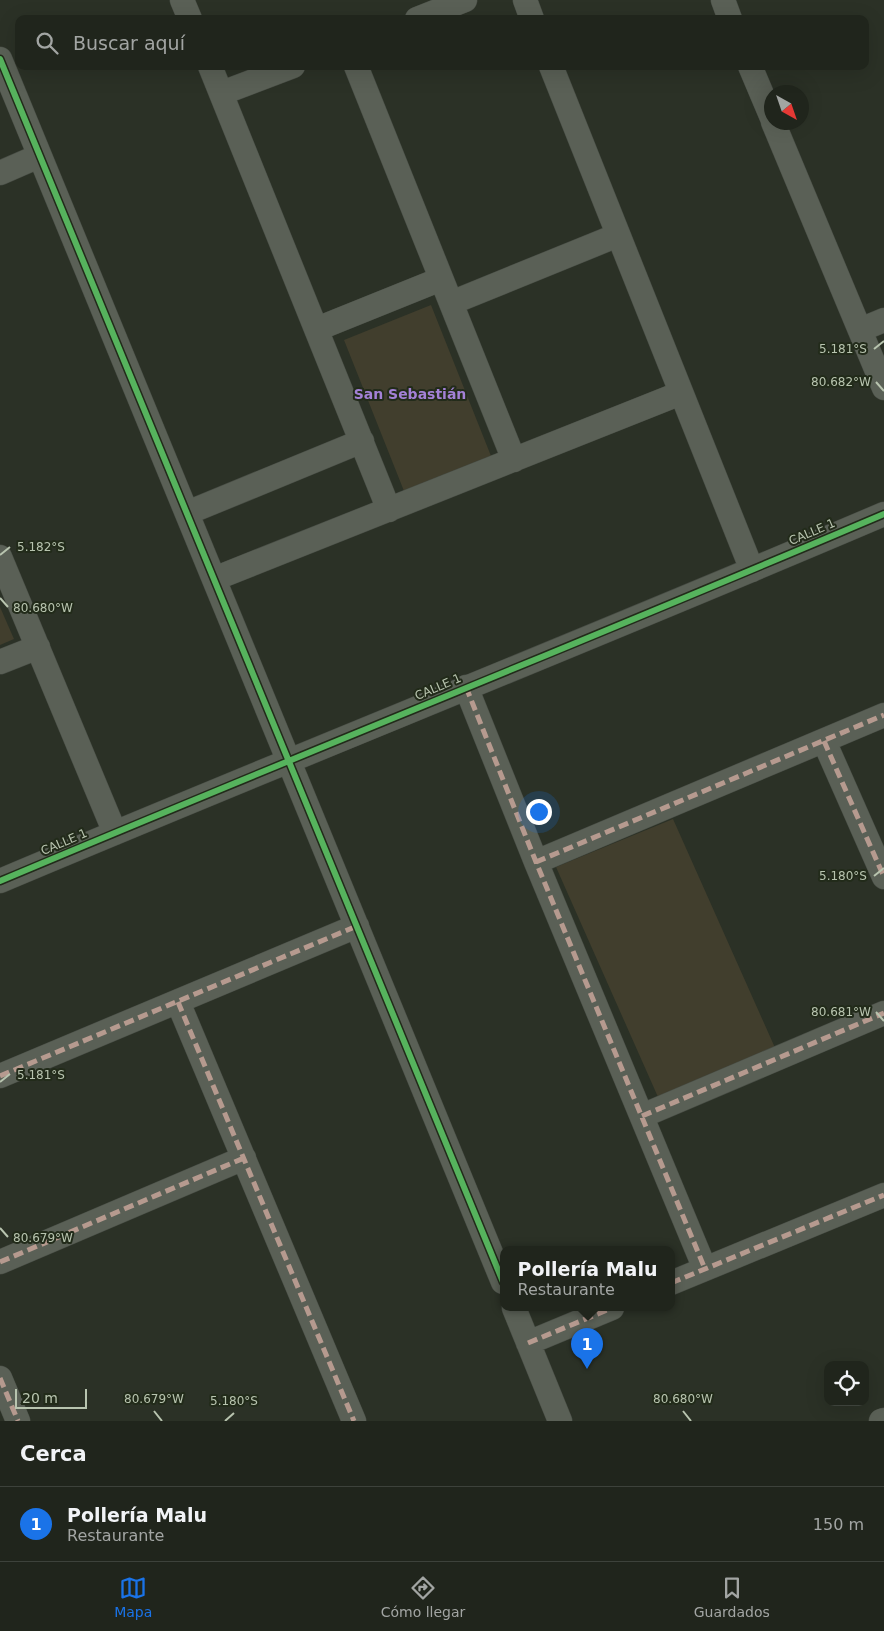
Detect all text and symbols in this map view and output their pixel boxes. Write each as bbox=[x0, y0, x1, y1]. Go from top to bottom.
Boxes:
search box bbox=[15, 15, 869, 70]
icon: search bbox=[33, 29, 61, 57]
text: Buscar aquí bbox=[73, 32, 185, 54]
north arrow bbox=[764, 85, 809, 130]
text: 5.181°S bbox=[819, 342, 867, 356]
text: 80.682°W bbox=[811, 375, 871, 389]
district label: San Sebastián bbox=[354, 386, 466, 402]
street label: CALLE 1 bbox=[787, 516, 837, 548]
text: 5.182°S bbox=[17, 540, 65, 554]
text: 80.680°W bbox=[13, 601, 73, 615]
street label: CALLE 1 bbox=[413, 671, 463, 703]
your location bbox=[526, 799, 552, 825]
street label: CALLE 1 bbox=[39, 826, 89, 858]
text: 5.180°S bbox=[819, 869, 867, 883]
text: 80.681°W bbox=[811, 1005, 871, 1019]
text: 5.181°S bbox=[17, 1068, 65, 1082]
text: 80.679°W bbox=[13, 1231, 73, 1245]
popup bbox=[500, 1246, 675, 1311]
text: Pollería Malu bbox=[518, 1258, 657, 1280]
text: Restaurante bbox=[518, 1280, 615, 1299]
pin: 1 bbox=[571, 1328, 603, 1369]
map controls bbox=[824, 1361, 869, 1406]
button: locate bbox=[824, 1361, 869, 1406]
scale bar bbox=[15, 1386, 88, 1409]
text: 20 m bbox=[22, 1390, 58, 1406]
text: 80.679°W bbox=[124, 1392, 184, 1406]
text: 80.680°W bbox=[653, 1392, 713, 1406]
text: 5.180°S bbox=[210, 1394, 258, 1408]
text: Cerca bbox=[20, 1442, 87, 1466]
text: Pollería Malu bbox=[67, 1504, 207, 1526]
text: 1 bbox=[30, 1515, 42, 1534]
text: 150 m bbox=[813, 1515, 864, 1534]
text: Restaurante bbox=[67, 1526, 164, 1545]
tab: Mapa bbox=[114, 1574, 152, 1620]
tab: Cómo llegar bbox=[381, 1574, 465, 1620]
tab: Guardados bbox=[694, 1574, 770, 1620]

